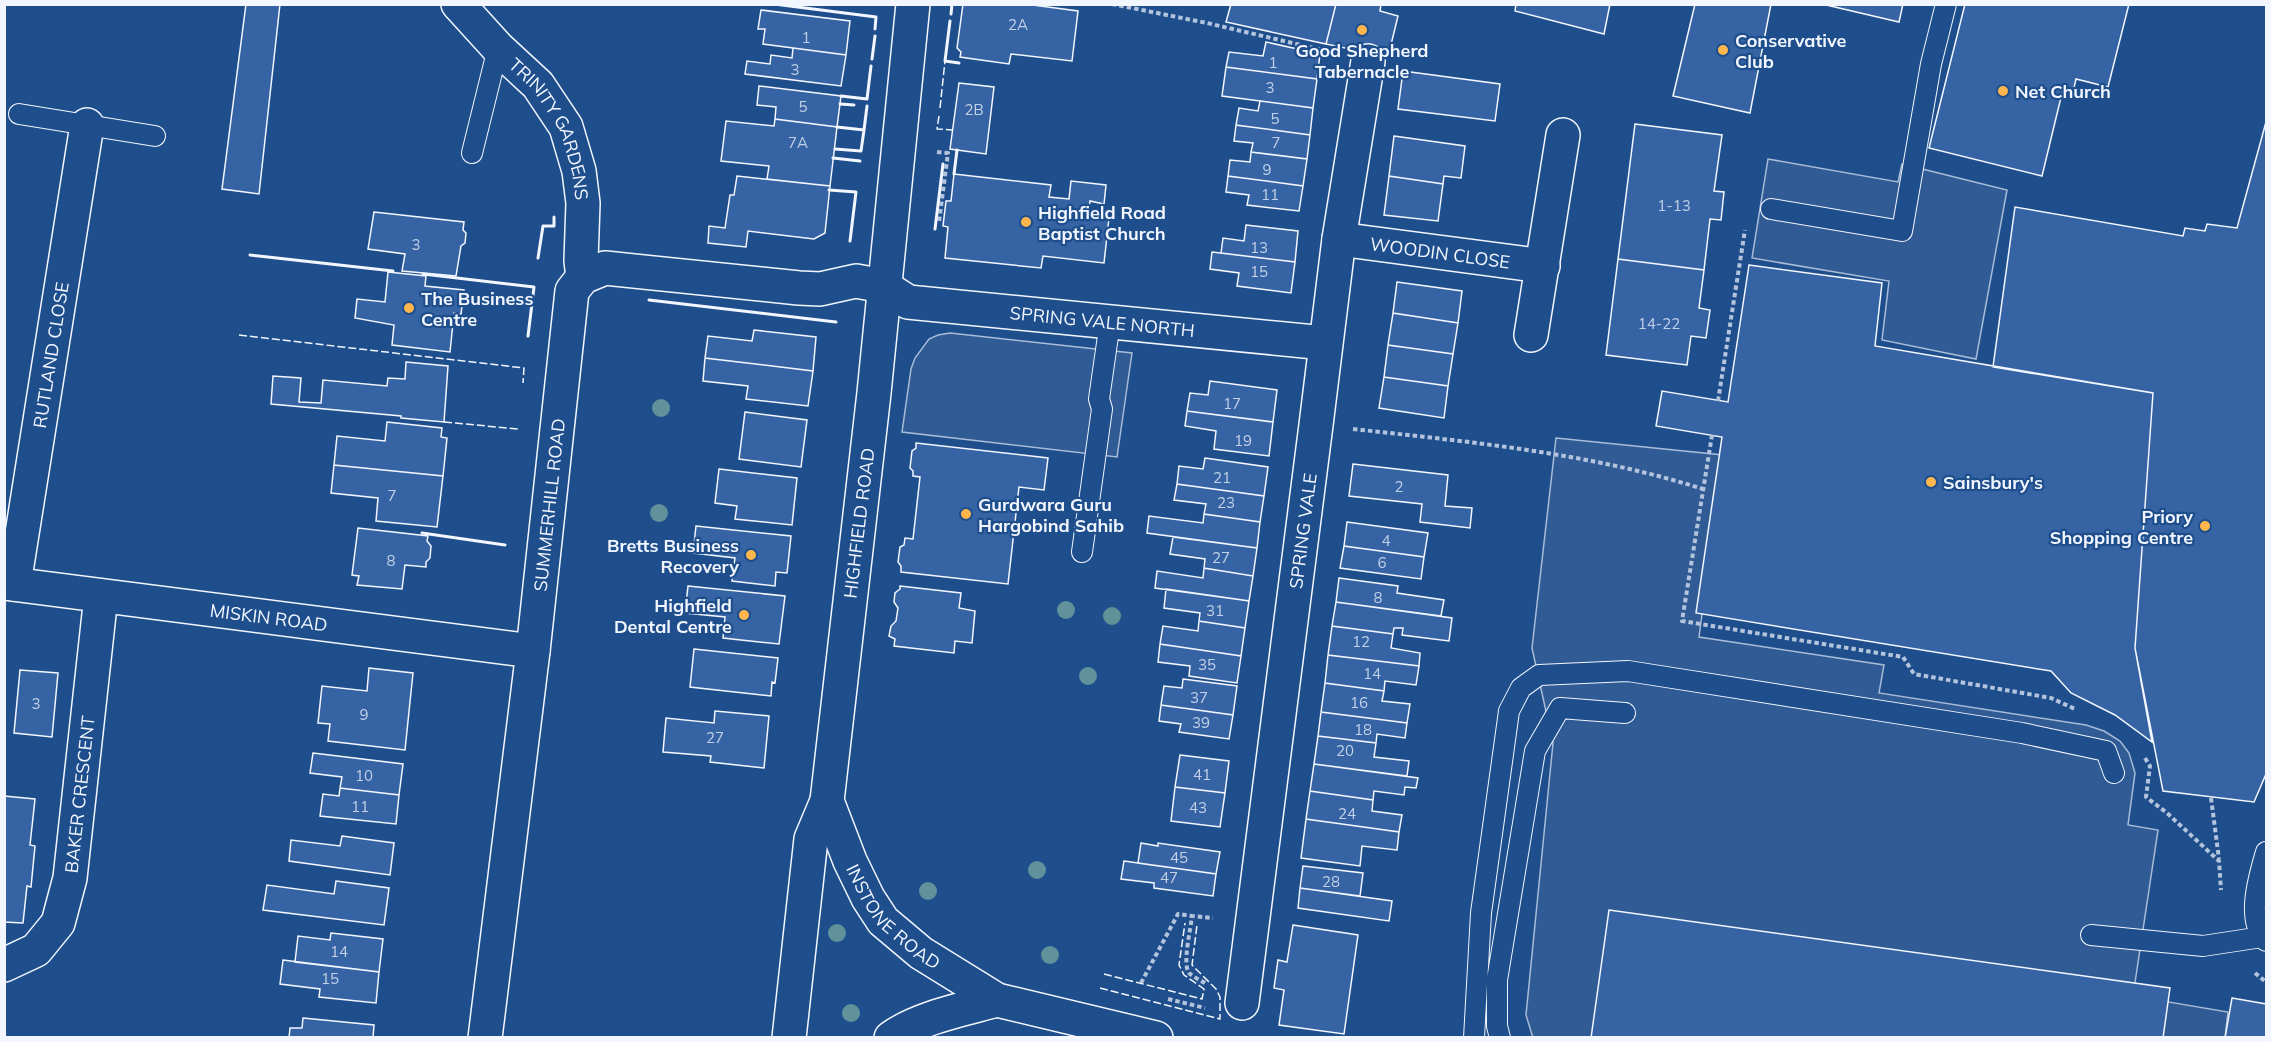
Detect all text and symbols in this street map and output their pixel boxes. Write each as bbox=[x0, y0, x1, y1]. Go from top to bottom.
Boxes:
house number: 2A bbox=[1008, 15, 1028, 34]
marker: Good Shepherd Tabernacle bbox=[1355, 23, 1369, 37]
house number: 1 bbox=[801, 28, 811, 47]
place label: Conservative Club bbox=[1735, 29, 1847, 73]
place label: Good Shepherd Tabernacle bbox=[1295, 39, 1429, 83]
marker: Conservative Club bbox=[1716, 43, 1730, 57]
street label: TRINITY GARDENS bbox=[504, 53, 594, 201]
house number: 1 bbox=[1268, 53, 1278, 72]
house number: 3 bbox=[790, 60, 800, 79]
house number: 3 bbox=[1265, 78, 1275, 97]
place label: Net Church bbox=[2015, 80, 2111, 103]
marker: Net Church bbox=[1996, 84, 2010, 98]
house number: 5 bbox=[798, 97, 808, 116]
house number: 2B bbox=[964, 100, 984, 119]
house number: 5 bbox=[1270, 109, 1280, 128]
house number: 7A bbox=[788, 133, 808, 152]
house number: 7 bbox=[1271, 133, 1281, 152]
house number: 9 bbox=[1262, 160, 1272, 179]
house number: 11 bbox=[1261, 185, 1279, 204]
house number: 1-13 bbox=[1657, 196, 1691, 215]
place label: Highfield Road Baptist Church bbox=[1038, 201, 1166, 245]
marker: Highfield Road Baptist Church bbox=[1019, 215, 1033, 229]
street label: WOODIN CLOSE bbox=[1369, 232, 1512, 273]
house number: 3 bbox=[411, 235, 421, 254]
house number: 13 bbox=[1250, 238, 1268, 257]
house number: 15 bbox=[1250, 262, 1268, 281]
street label: RUTLAND CLOSE bbox=[27, 280, 73, 430]
place label: The Business Centre bbox=[421, 287, 533, 331]
marker: The Business Centre bbox=[402, 301, 416, 315]
street label: SPRING VALE NORTH bbox=[1009, 301, 1196, 342]
house number: 14-22 bbox=[1638, 314, 1680, 333]
house number: 17 bbox=[1223, 394, 1241, 413]
street label: SUMMERHILL ROAD bbox=[528, 417, 570, 592]
house number: 19 bbox=[1234, 431, 1252, 450]
street label: HIGHFIELD ROAD bbox=[838, 446, 880, 600]
house number: 21 bbox=[1213, 468, 1231, 487]
place label: Sainsbury's bbox=[1943, 471, 2043, 494]
street label: SPRING VALE bbox=[1284, 472, 1321, 590]
marker: Sainsbury's bbox=[1924, 475, 1938, 489]
house number: 2 bbox=[1394, 477, 1404, 496]
house number: 7 bbox=[387, 486, 397, 505]
place label: Gurdwara Guru Hargobind Sahib bbox=[978, 493, 1124, 537]
house number: 23 bbox=[1217, 493, 1235, 512]
place label: Priory Shopping Centre bbox=[2050, 505, 2193, 549]
marker: Gurdwara Guru Hargobind Sahib bbox=[959, 507, 973, 521]
marker: Priory Shopping Centre bbox=[2198, 519, 2212, 533]
house number: 4 bbox=[1381, 531, 1391, 550]
place label: Bretts Business Recovery bbox=[607, 534, 739, 578]
marker: Bretts Business Recovery bbox=[744, 548, 758, 562]
house number: 27 bbox=[1212, 548, 1230, 567]
house number: 8 bbox=[386, 551, 396, 570]
house number: 6 bbox=[1377, 553, 1387, 572]
house number: 8 bbox=[1373, 588, 1383, 607]
place label: Highfield Dental Centre bbox=[614, 594, 732, 638]
street label: MISKIN ROAD bbox=[209, 598, 329, 636]
house number: 31 bbox=[1206, 601, 1224, 620]
marker: Highfield Dental Centre bbox=[737, 608, 751, 622]
house number: 12 bbox=[1352, 632, 1370, 651]
house number: 35 bbox=[1198, 655, 1216, 674]
house number: 14 bbox=[1363, 664, 1381, 683]
house number: 37 bbox=[1190, 688, 1208, 707]
house number: 16 bbox=[1350, 693, 1368, 712]
house number: 3 bbox=[31, 694, 41, 713]
house number: 9 bbox=[359, 705, 369, 724]
house number: 39 bbox=[1192, 713, 1210, 732]
street label: BAKER CRESCENT bbox=[59, 714, 99, 874]
house number: 18 bbox=[1354, 720, 1372, 739]
house number: 27 bbox=[706, 728, 724, 747]
house number: 20 bbox=[1336, 741, 1354, 760]
house number: 41 bbox=[1193, 765, 1211, 784]
house number: 10 bbox=[355, 766, 373, 785]
house number: 11 bbox=[351, 797, 369, 816]
house number: 43 bbox=[1189, 798, 1207, 817]
house number: 24 bbox=[1338, 804, 1356, 823]
house number: 45 bbox=[1170, 848, 1188, 867]
street label: INSTONE ROAD bbox=[842, 860, 945, 974]
house number: 47 bbox=[1160, 868, 1178, 887]
house number: 28 bbox=[1322, 872, 1340, 891]
house number: 14 bbox=[330, 942, 348, 961]
house number: 15 bbox=[321, 969, 339, 988]

